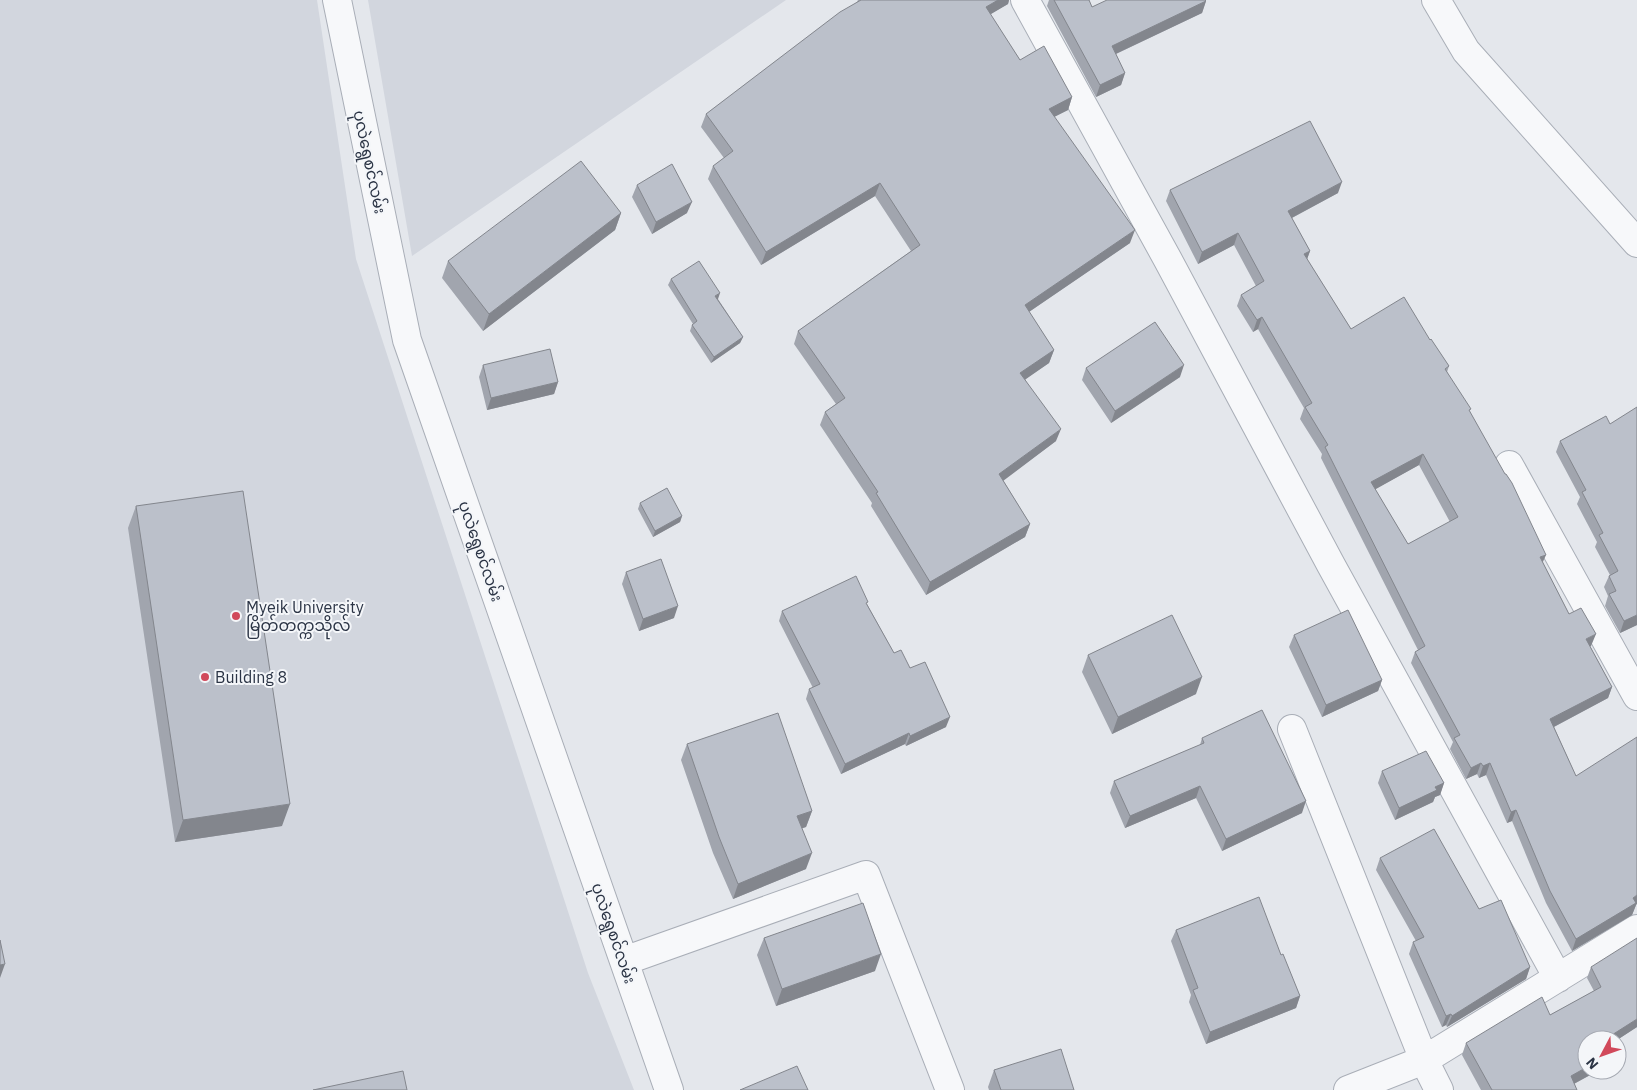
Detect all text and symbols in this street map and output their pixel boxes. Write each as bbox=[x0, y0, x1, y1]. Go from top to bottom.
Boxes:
street label: ပုလဲရွေစင်လမ်း bbox=[344, 108, 392, 217]
street label: ပုလဲရွေစင်လမ်း bbox=[450, 498, 509, 606]
place label: Myeik University မြိတ်တက္ကသိုလ် bbox=[246, 597, 364, 640]
marker: Myeik University မြိတ်တက္ကသိုလ် bbox=[230, 610, 242, 622]
place label: Building 8 bbox=[215, 667, 287, 687]
marker: Building 8 bbox=[199, 671, 211, 683]
street label: ပုလဲရွေစင်လမ်း bbox=[583, 880, 642, 988]
north arrow bbox=[1577, 1030, 1627, 1080]
text: N bbox=[1582, 1054, 1602, 1073]

